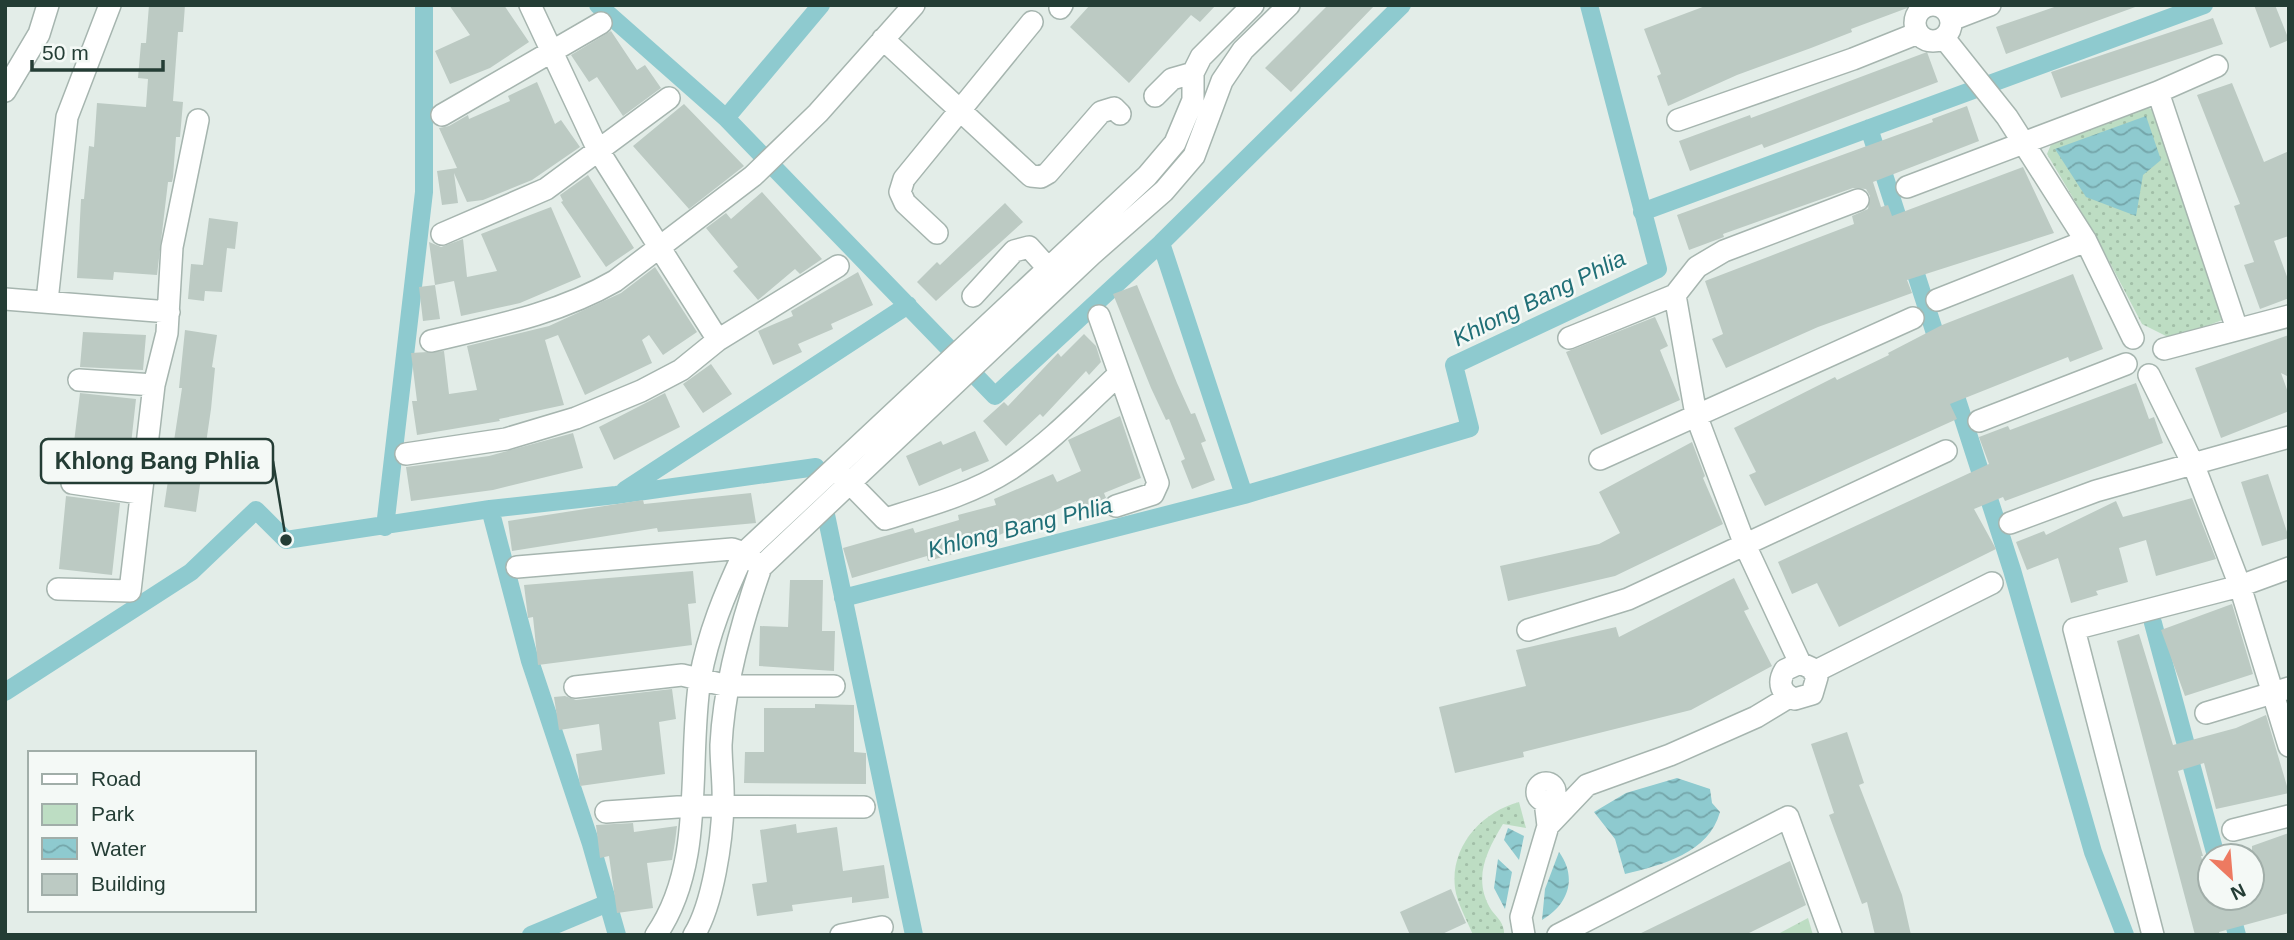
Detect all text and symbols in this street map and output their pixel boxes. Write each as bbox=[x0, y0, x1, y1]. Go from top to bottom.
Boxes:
scale bar bbox=[32, 28, 163, 72]
text: 50 m bbox=[42, 41, 89, 64]
water label: Khlong Bang Phlia bbox=[1448, 245, 1630, 351]
callout: Khlong Bang Phlia bbox=[41, 439, 273, 483]
text: Khlong Bang Phlia bbox=[55, 448, 259, 474]
water label: Khlong Bang Phlia bbox=[925, 491, 1115, 563]
legend bbox=[28, 751, 256, 912]
text: Road bbox=[91, 767, 141, 790]
text: Park bbox=[91, 802, 135, 825]
text: Water bbox=[91, 837, 146, 860]
north arrow bbox=[2196, 842, 2266, 912]
text: Building bbox=[91, 872, 166, 895]
text: N bbox=[2227, 879, 2249, 904]

